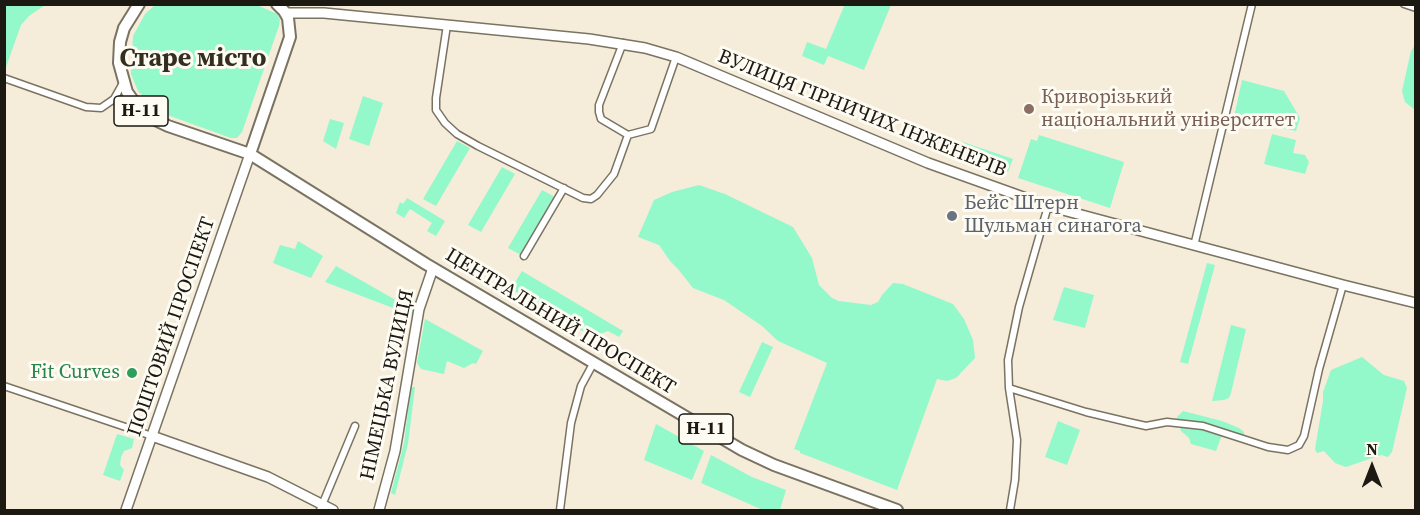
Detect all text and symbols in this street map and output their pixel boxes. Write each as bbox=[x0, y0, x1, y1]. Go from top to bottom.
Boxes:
district label: Старе місто bbox=[120, 43, 266, 75]
street label: ВУЛИЦЯ ГІРНИЧИХ ІНЖЕНЕРІВ bbox=[714, 45, 1010, 183]
place label: Криворізький національний університет bbox=[1041, 86, 1295, 133]
road number: Н-11 bbox=[114, 96, 168, 126]
marker: Криворізький національний університет bbox=[1022, 102, 1036, 116]
place label: Бейс Штерн Шульман синагога bbox=[964, 192, 1142, 239]
marker: Бейс Штерн Шульман синагога bbox=[945, 209, 959, 223]
street label: ПОШТОВИЙ ПРОСПЕКТ bbox=[123, 214, 221, 440]
street label: ЦЕНТРАЛЬНИЙ ПРОСПЕКТ bbox=[441, 244, 679, 400]
street label: НІМЕЦЬКА ВУЛИЦЯ bbox=[356, 288, 420, 482]
place label: Fit Curves bbox=[30, 361, 120, 385]
marker: Fit Curves bbox=[125, 366, 139, 380]
road number: Н-11 bbox=[679, 414, 733, 444]
north arrow bbox=[1342, 437, 1402, 497]
text: N bbox=[1366, 438, 1378, 460]

